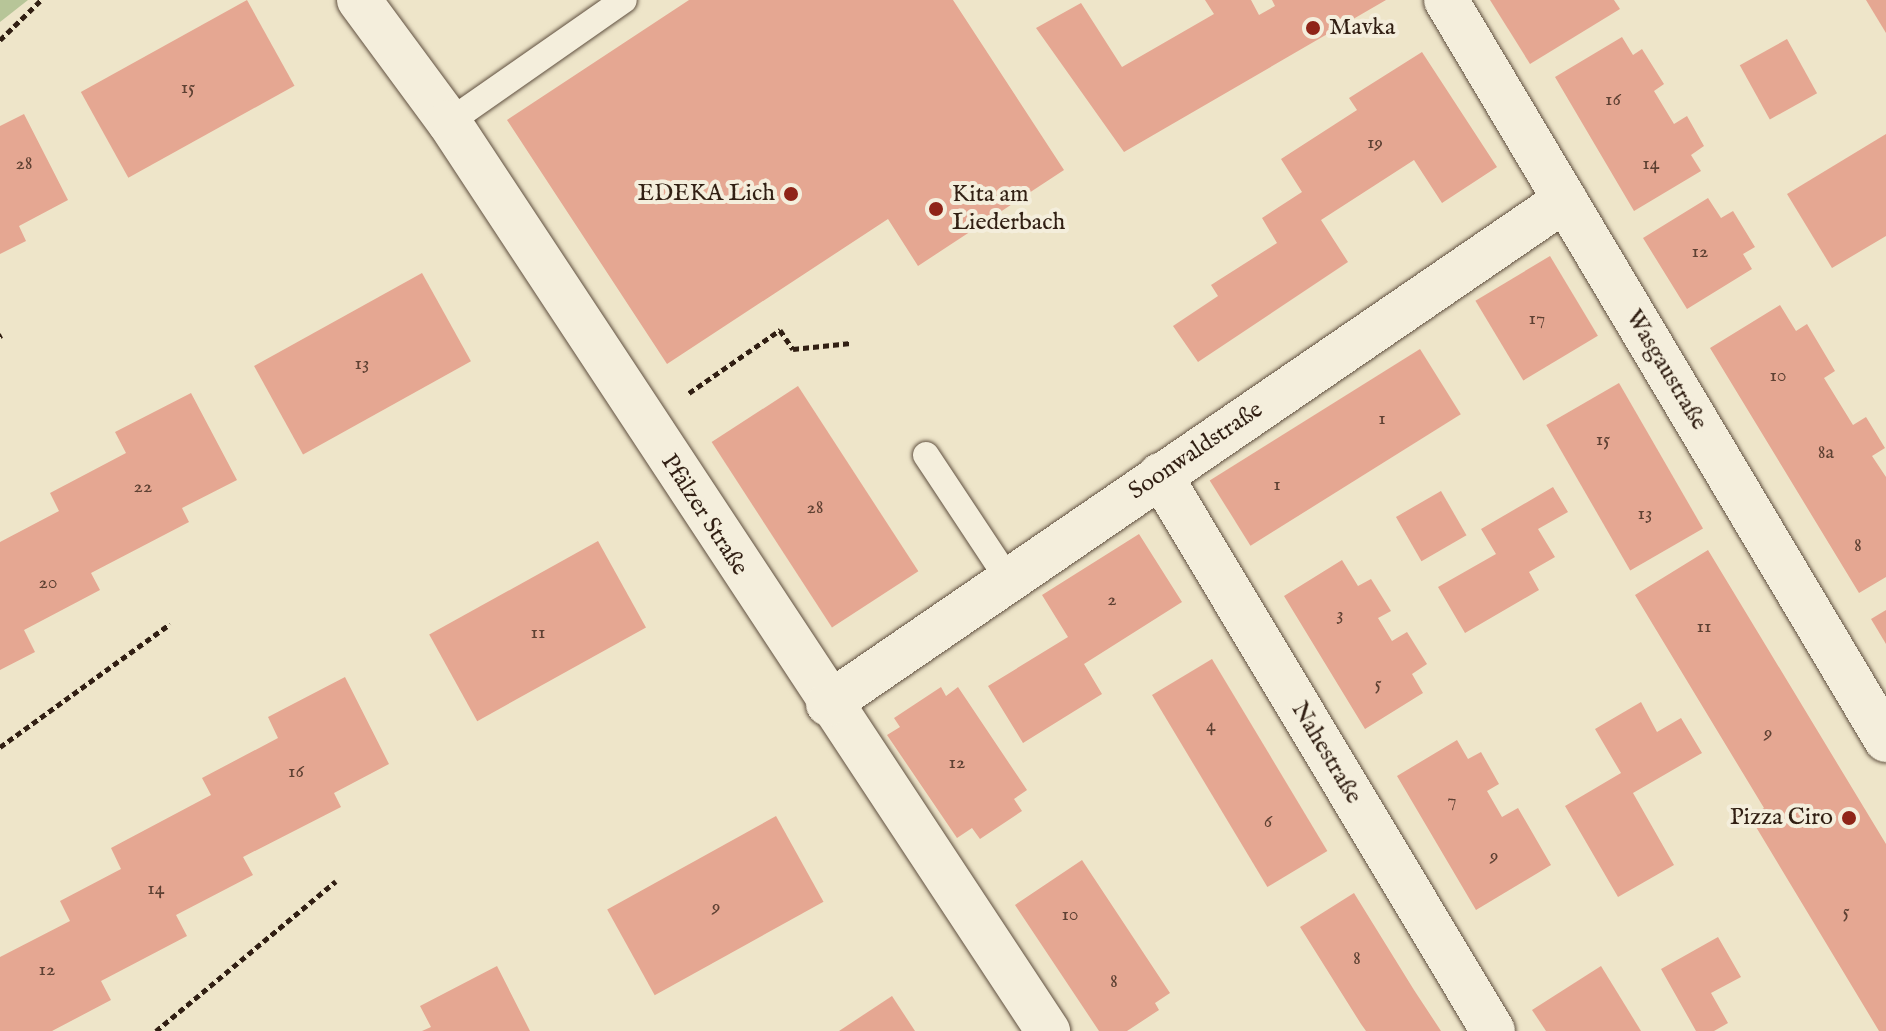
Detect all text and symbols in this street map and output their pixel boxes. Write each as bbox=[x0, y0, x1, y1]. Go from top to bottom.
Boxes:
place label: Mavka bbox=[1329, 14, 1395, 42]
marker: Mavka bbox=[1304, 19, 1322, 37]
house number: 15 bbox=[181, 75, 195, 99]
house number: 16 bbox=[1605, 87, 1621, 111]
house number: 19 bbox=[1367, 130, 1383, 154]
house number: 28 bbox=[15, 151, 33, 175]
house number: 14 bbox=[1642, 151, 1660, 175]
place label: EDEKA Lich bbox=[637, 180, 775, 208]
place label: Kita am Liederbach bbox=[952, 181, 1065, 237]
marker: EDEKA Lich bbox=[782, 185, 800, 203]
marker: Kita am Liederbach bbox=[927, 200, 945, 218]
house number: 12 bbox=[1692, 239, 1708, 263]
street label: Wasgaustraße bbox=[1619, 305, 1713, 435]
house number: 17 bbox=[1529, 306, 1545, 330]
house number: 13 bbox=[355, 351, 369, 375]
house number: 10 bbox=[1769, 363, 1787, 387]
street label: Soonwaldstraße bbox=[1124, 396, 1268, 506]
house number: 1 bbox=[1378, 406, 1386, 430]
house number: 15 bbox=[1596, 427, 1610, 451]
house number: 8a bbox=[1818, 440, 1834, 464]
street label: Pfälzer Straße bbox=[654, 449, 754, 581]
house number: 1 bbox=[1273, 472, 1281, 496]
house number: 22 bbox=[134, 474, 152, 498]
house number: 28 bbox=[806, 495, 824, 519]
house number: 13 bbox=[1638, 501, 1652, 525]
house number: 8 bbox=[1854, 533, 1862, 557]
house number: 20 bbox=[38, 570, 58, 594]
house number: 2 bbox=[1107, 587, 1117, 611]
house number: 3 bbox=[1336, 602, 1344, 626]
house number: 11 bbox=[1697, 614, 1711, 638]
house number: 11 bbox=[531, 620, 545, 644]
house number: 5 bbox=[1374, 671, 1382, 695]
street label: Nahestraße bbox=[1284, 697, 1368, 809]
house number: 4 bbox=[1206, 713, 1216, 737]
house number: 9 bbox=[1764, 720, 1772, 744]
house number: 12 bbox=[949, 750, 965, 774]
house number: 16 bbox=[288, 759, 304, 783]
house number: 7 bbox=[1447, 788, 1457, 812]
place label: Pizza Ciro bbox=[1730, 804, 1833, 832]
house number: 6 bbox=[1264, 809, 1272, 833]
marker: Pizza Ciro bbox=[1840, 809, 1858, 827]
house number: 9 bbox=[1490, 843, 1498, 867]
house number: 14 bbox=[147, 876, 165, 900]
house number: 9 bbox=[712, 894, 720, 918]
house number: 5 bbox=[1842, 899, 1850, 923]
house number: 10 bbox=[1061, 902, 1079, 926]
house number: 8 bbox=[1353, 946, 1361, 970]
house number: 12 bbox=[39, 957, 55, 981]
house number: 8 bbox=[1110, 969, 1118, 993]

